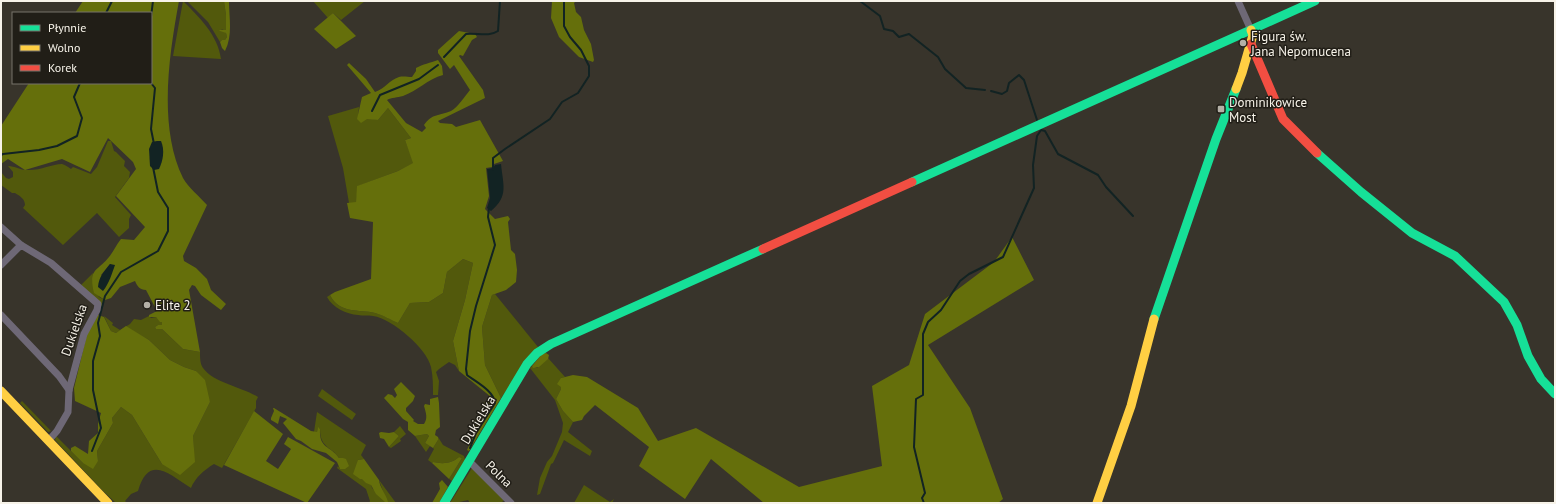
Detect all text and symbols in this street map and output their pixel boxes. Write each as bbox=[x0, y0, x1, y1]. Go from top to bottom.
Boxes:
legend bbox=[12, 12, 152, 84]
text: Płynnie bbox=[48, 20, 86, 35]
place label: Figura św. Jana Nepomucena bbox=[1250, 28, 1351, 60]
marker: Figura św. Jana Nepomucena bbox=[1238, 38, 1248, 48]
text: Wolno bbox=[48, 40, 80, 55]
text: Korek bbox=[48, 60, 77, 75]
place label: Dominikowice Most bbox=[1229, 94, 1307, 126]
marker: Dominikowice Most bbox=[1216, 104, 1226, 114]
place label: Elite 2 bbox=[155, 297, 191, 314]
marker: Elite 2 bbox=[142, 300, 152, 310]
street label: Dukielska bbox=[57, 302, 91, 358]
street label: Dukielska bbox=[457, 393, 499, 447]
street label: Polna bbox=[482, 457, 516, 491]

